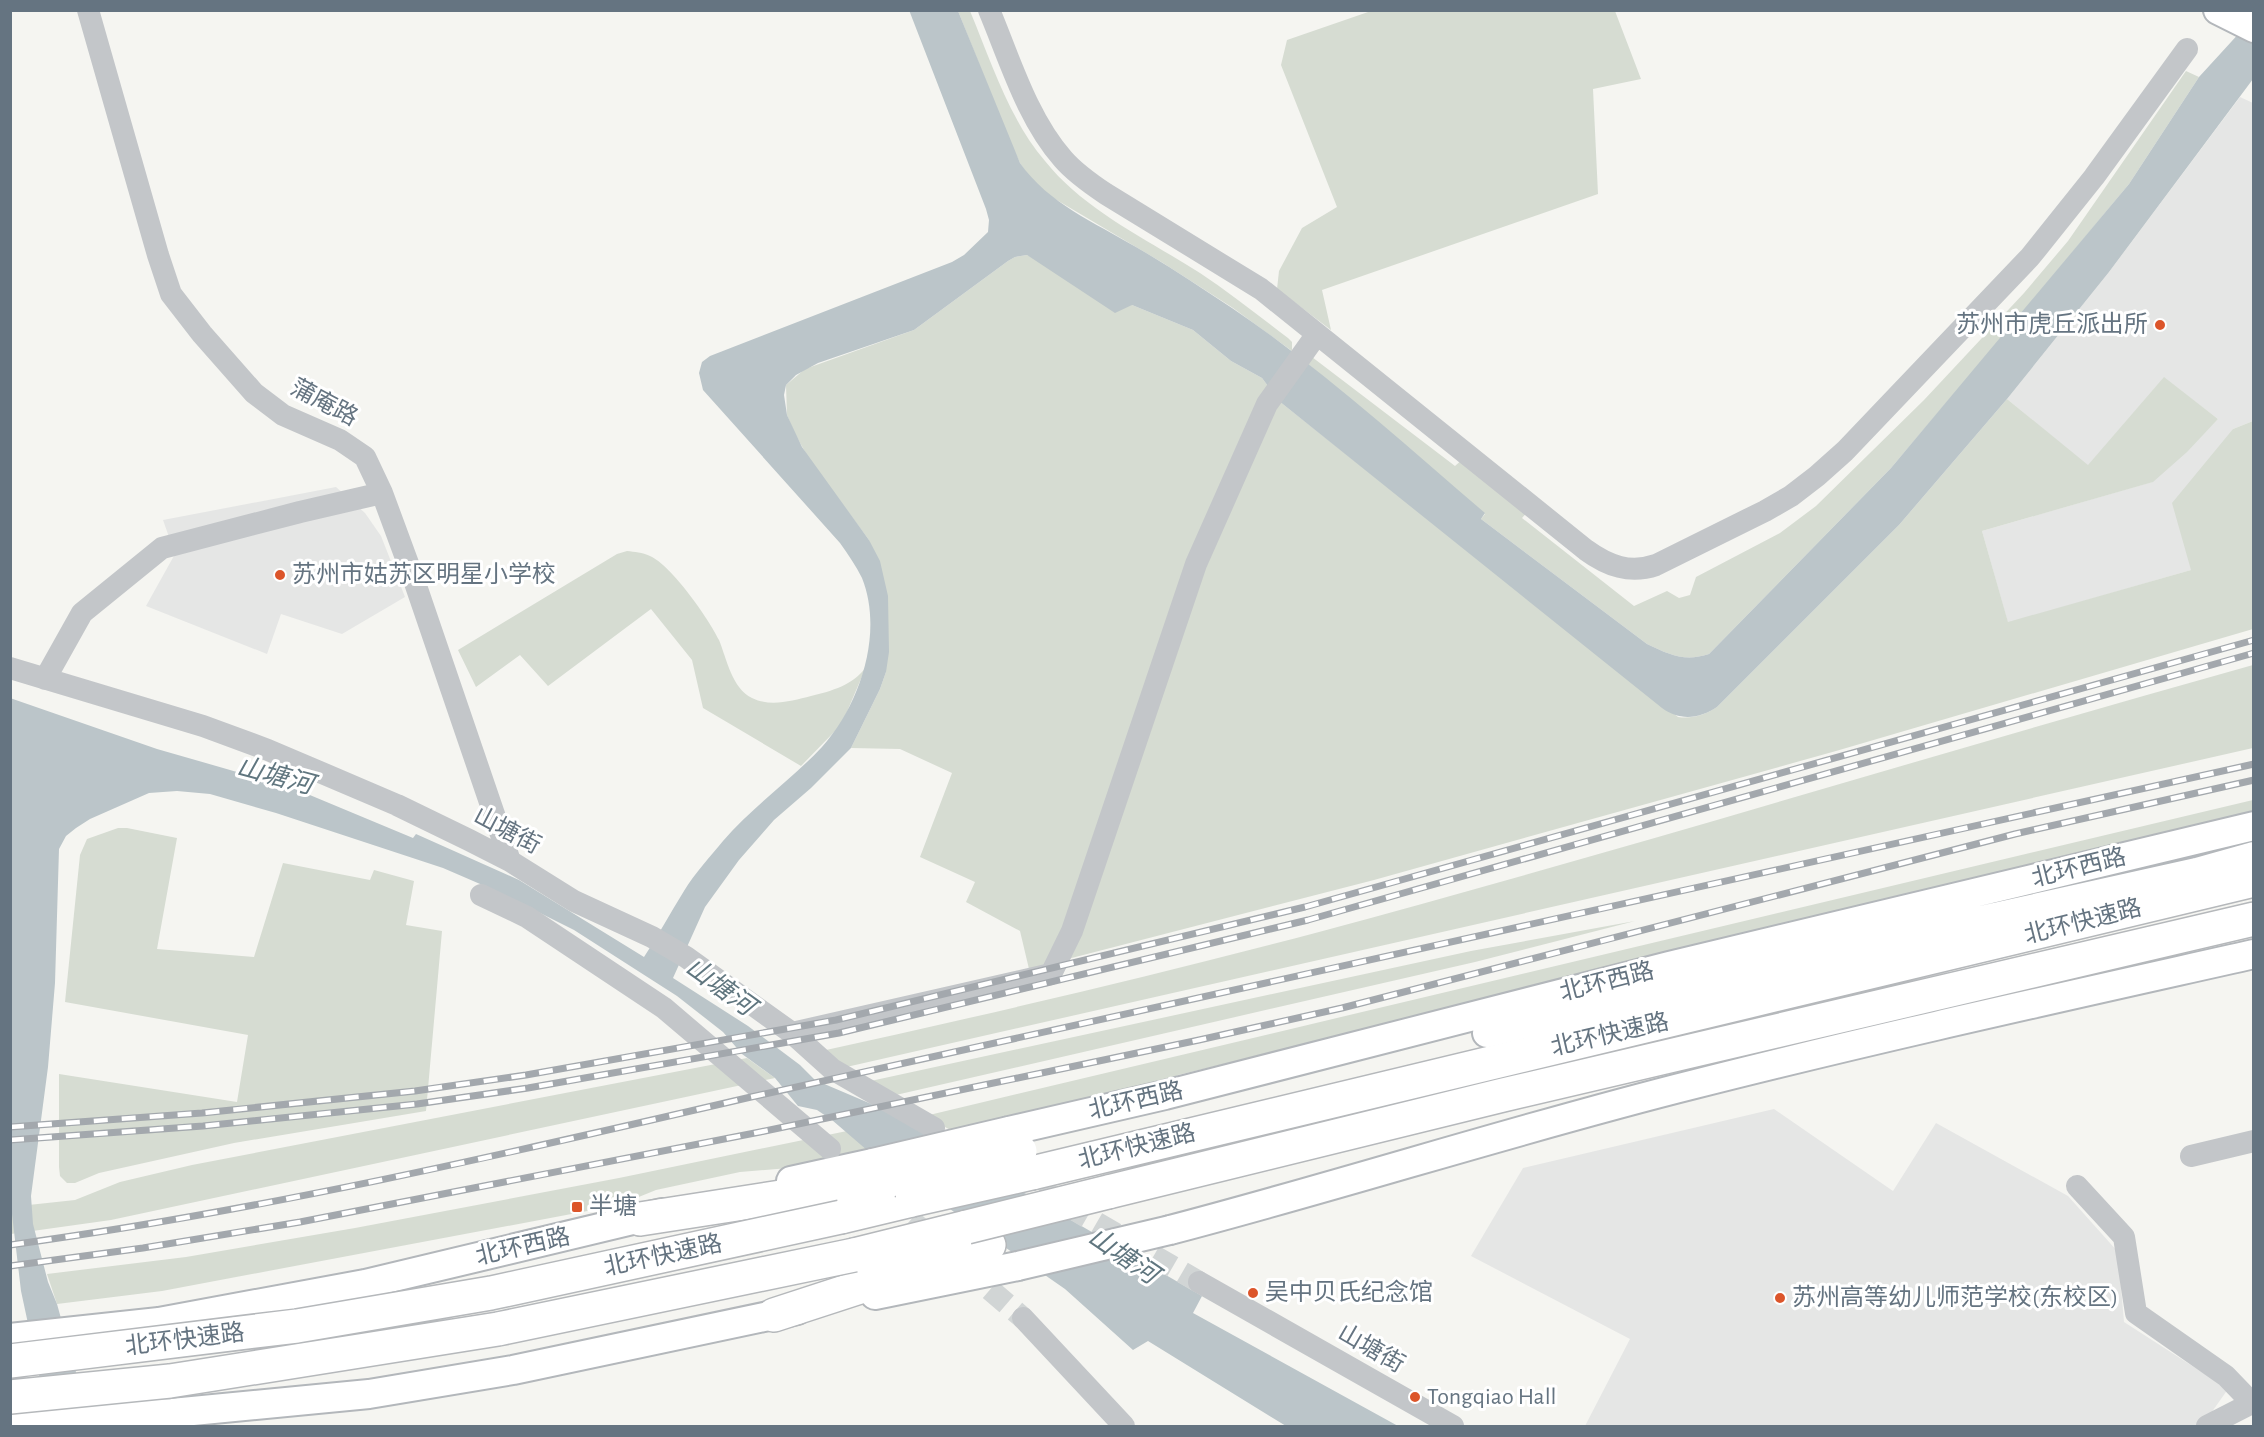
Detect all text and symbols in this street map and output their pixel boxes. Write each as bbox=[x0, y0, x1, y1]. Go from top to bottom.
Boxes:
place label: 苏州市虎丘派出所 bbox=[1956, 311, 2148, 337]
marker: 苏州市虎丘派出所 bbox=[2153, 318, 2167, 332]
street label: 蒲庵路 bbox=[287, 374, 362, 430]
place label: 苏州市姑苏区明星小学校 bbox=[292, 561, 556, 587]
marker: 苏州市姑苏区明星小学校 bbox=[273, 568, 287, 582]
water label: 山塘河 bbox=[234, 751, 321, 800]
street label: 山塘街 bbox=[470, 802, 545, 858]
street label: 北环西路 bbox=[2029, 843, 2128, 891]
street label: 北环快速路 bbox=[2021, 894, 2144, 948]
water label: 山塘河 bbox=[681, 952, 764, 1023]
street label: 北环西路 bbox=[1557, 957, 1656, 1005]
street label: 北环快速路 bbox=[1548, 1008, 1671, 1060]
street label: 北环西路 bbox=[1086, 1077, 1185, 1123]
street label: 北环快速路 bbox=[1075, 1119, 1198, 1173]
place label: 半塘 bbox=[589, 1193, 637, 1219]
marker: 半塘 bbox=[570, 1200, 584, 1214]
water label: 山塘河 bbox=[1083, 1222, 1168, 1291]
street label: 北环西路 bbox=[473, 1223, 572, 1269]
street label: 北环快速路 bbox=[601, 1230, 724, 1280]
place label: 吴中贝氏纪念馆 bbox=[1265, 1279, 1433, 1305]
place label: 苏州高等幼儿师范学校(东校区) bbox=[1792, 1284, 2118, 1310]
marker: 吴中贝氏纪念馆 bbox=[1246, 1286, 1260, 1300]
marker: 苏州高等幼儿师范学校(东校区) bbox=[1773, 1291, 1787, 1305]
street label: 北环快速路 bbox=[124, 1319, 246, 1359]
street label: 山塘街 bbox=[1334, 1319, 1409, 1377]
place label: Tongqiao Hall bbox=[1427, 1385, 1557, 1409]
marker: Tongqiao Hall bbox=[1408, 1390, 1422, 1404]

